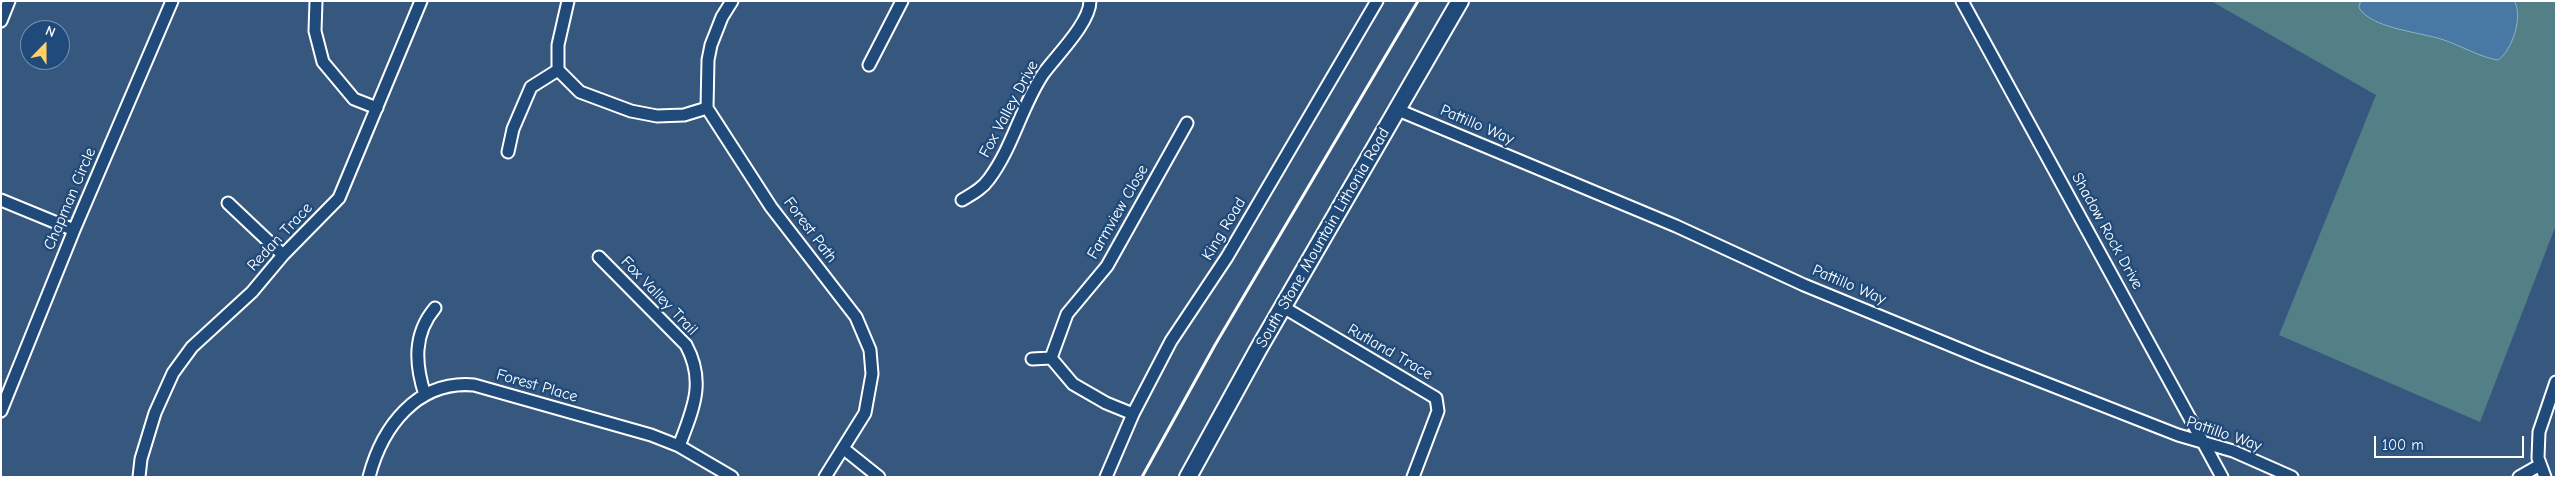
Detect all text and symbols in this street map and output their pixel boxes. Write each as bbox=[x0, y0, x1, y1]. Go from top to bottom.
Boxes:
north arrow bbox=[20, 20, 70, 70]
text: N bbox=[43, 22, 58, 41]
street label: Fox Valley Drive bbox=[975, 57, 1043, 161]
street label: Pattillo Way bbox=[1437, 101, 1517, 149]
street label: South Stone Mountain Lithonia Road bbox=[1252, 125, 1394, 351]
street label: Chapman Circle bbox=[40, 145, 100, 253]
street label: Farmview Close bbox=[1083, 161, 1153, 263]
street label: Shadow Rock Drive bbox=[2067, 169, 2147, 293]
street label: Forest Path bbox=[779, 193, 841, 267]
street label: King Road bbox=[1198, 194, 1250, 264]
street label: Redan Trace bbox=[243, 199, 317, 275]
street label: Fox Valley Trail bbox=[616, 252, 702, 340]
street label: Pattillo Way bbox=[1809, 261, 1889, 309]
street label: Rutland Trace bbox=[1344, 320, 1436, 384]
street label: Forest Place bbox=[494, 365, 580, 407]
street label: Pattillo Way bbox=[2184, 412, 2264, 456]
scale bar bbox=[2377, 426, 2527, 458]
text: 100 m bbox=[2382, 436, 2424, 454]

